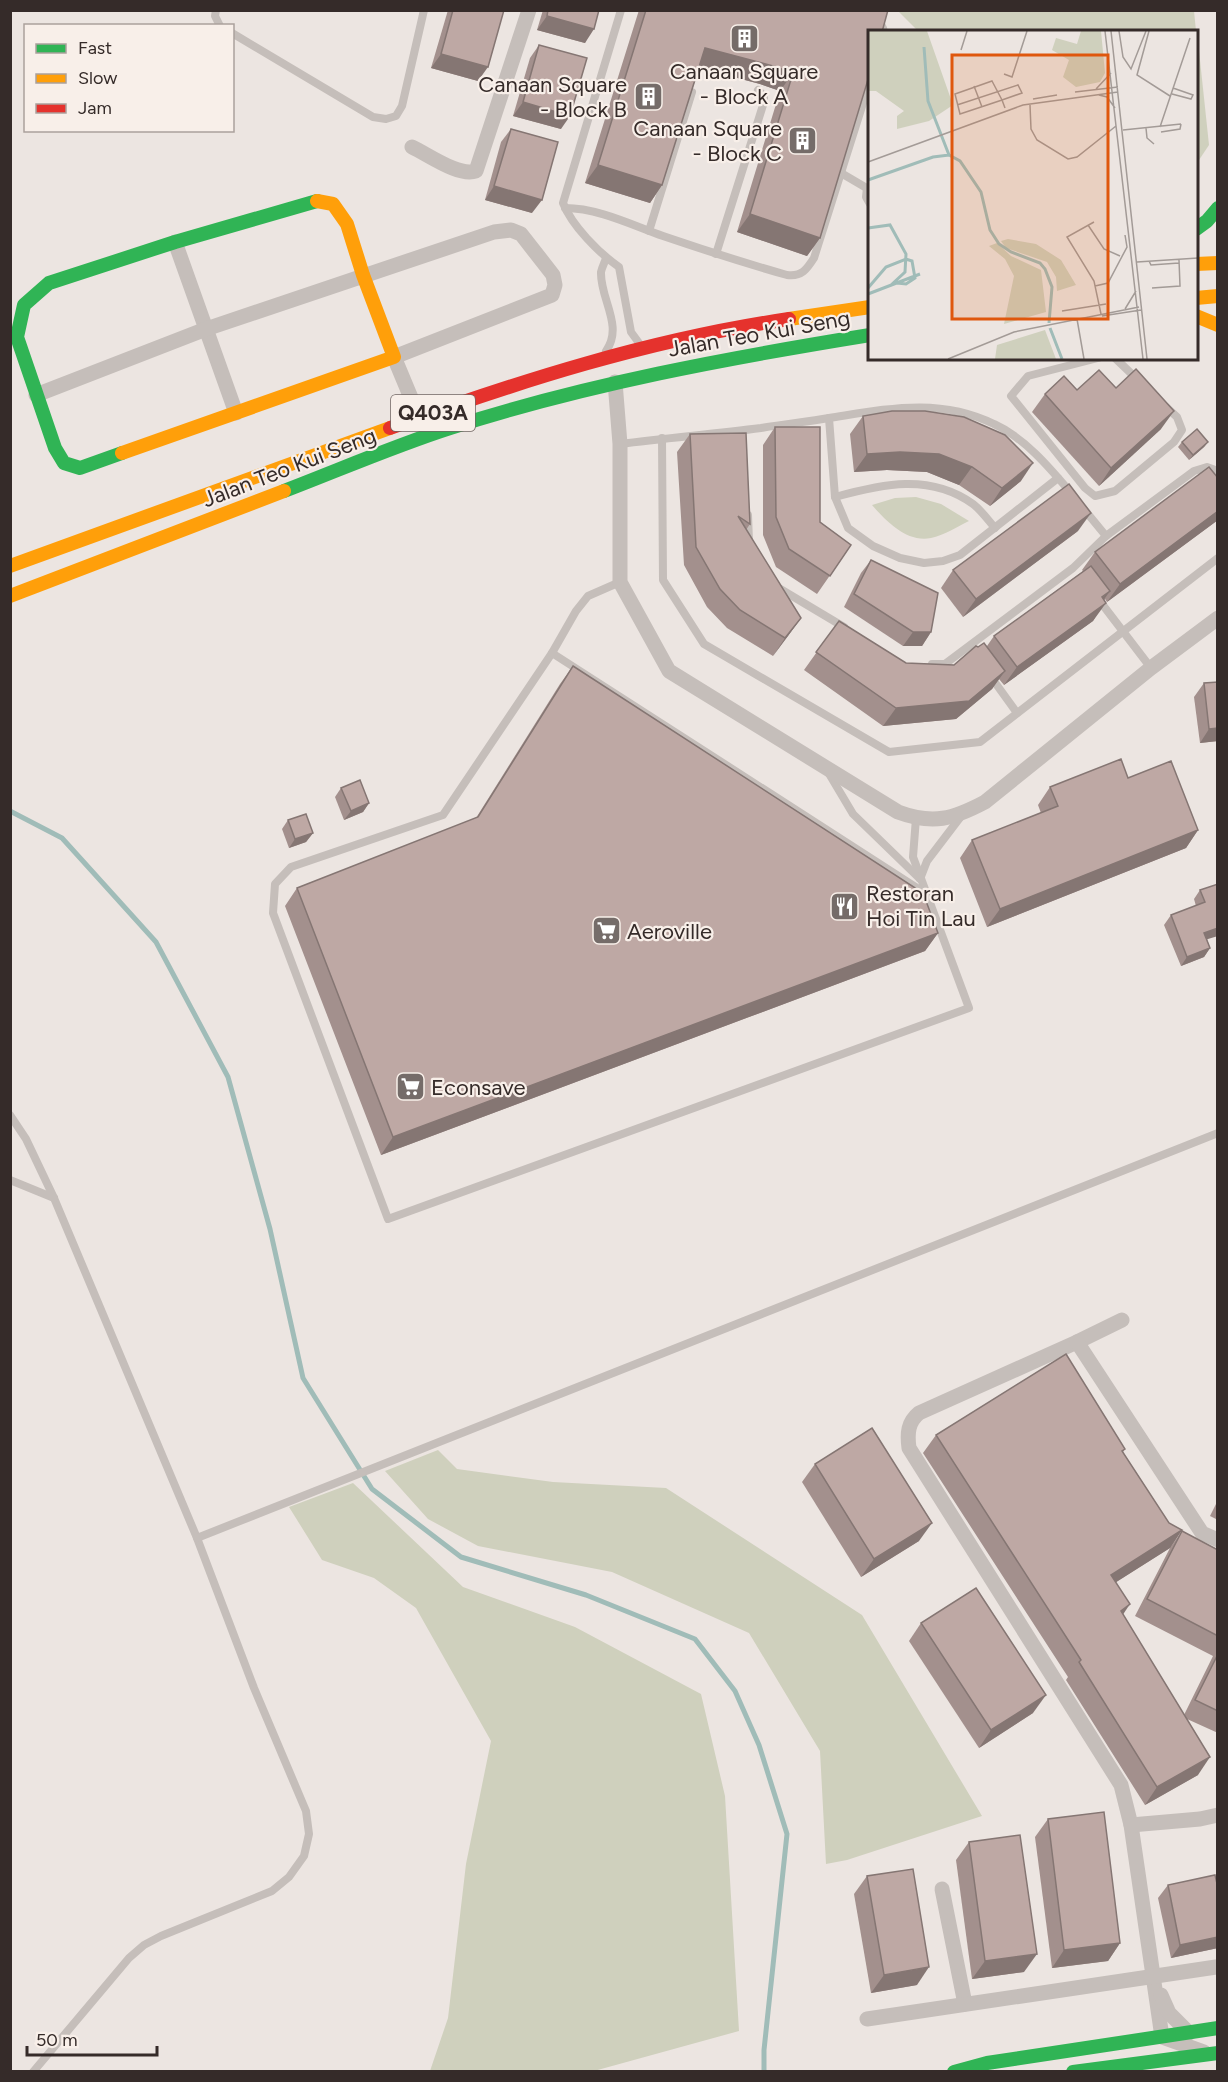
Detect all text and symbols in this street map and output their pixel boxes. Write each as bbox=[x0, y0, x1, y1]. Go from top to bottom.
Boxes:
building icon: Canaan Square - Block A bbox=[728, 23, 760, 55]
legend bbox=[24, 24, 234, 132]
inset map bbox=[868, 30, 1198, 360]
text: Fast bbox=[78, 37, 112, 59]
place label: Canaan Square - Block A bbox=[670, 58, 818, 110]
text: Slow bbox=[78, 67, 117, 89]
place label: Canaan Square - Block B bbox=[478, 71, 627, 123]
building icon: Canaan Square - Block B bbox=[632, 81, 664, 113]
text: Jam bbox=[78, 97, 112, 119]
place label: Canaan Square - Block C bbox=[633, 115, 782, 167]
building icon: Canaan Square - Block C bbox=[787, 125, 819, 157]
street label: Jalan Teo Kui Seng bbox=[666, 304, 852, 363]
road number: Q403A bbox=[391, 395, 475, 431]
street label: Jalan Teo Kui Seng bbox=[198, 422, 380, 513]
place label: Restoran Hoi Tin Lau bbox=[866, 880, 976, 932]
restaurant icon: Restoran Hoi Tin Lau bbox=[829, 890, 861, 922]
supermarket icon: Aeroville bbox=[590, 915, 622, 947]
place label: Aeroville bbox=[627, 918, 712, 945]
supermarket icon: Econsave bbox=[394, 1071, 426, 1103]
place label: Econsave bbox=[431, 1074, 525, 1101]
scale bar bbox=[27, 2019, 158, 2057]
text: 50 m bbox=[36, 2029, 78, 2051]

